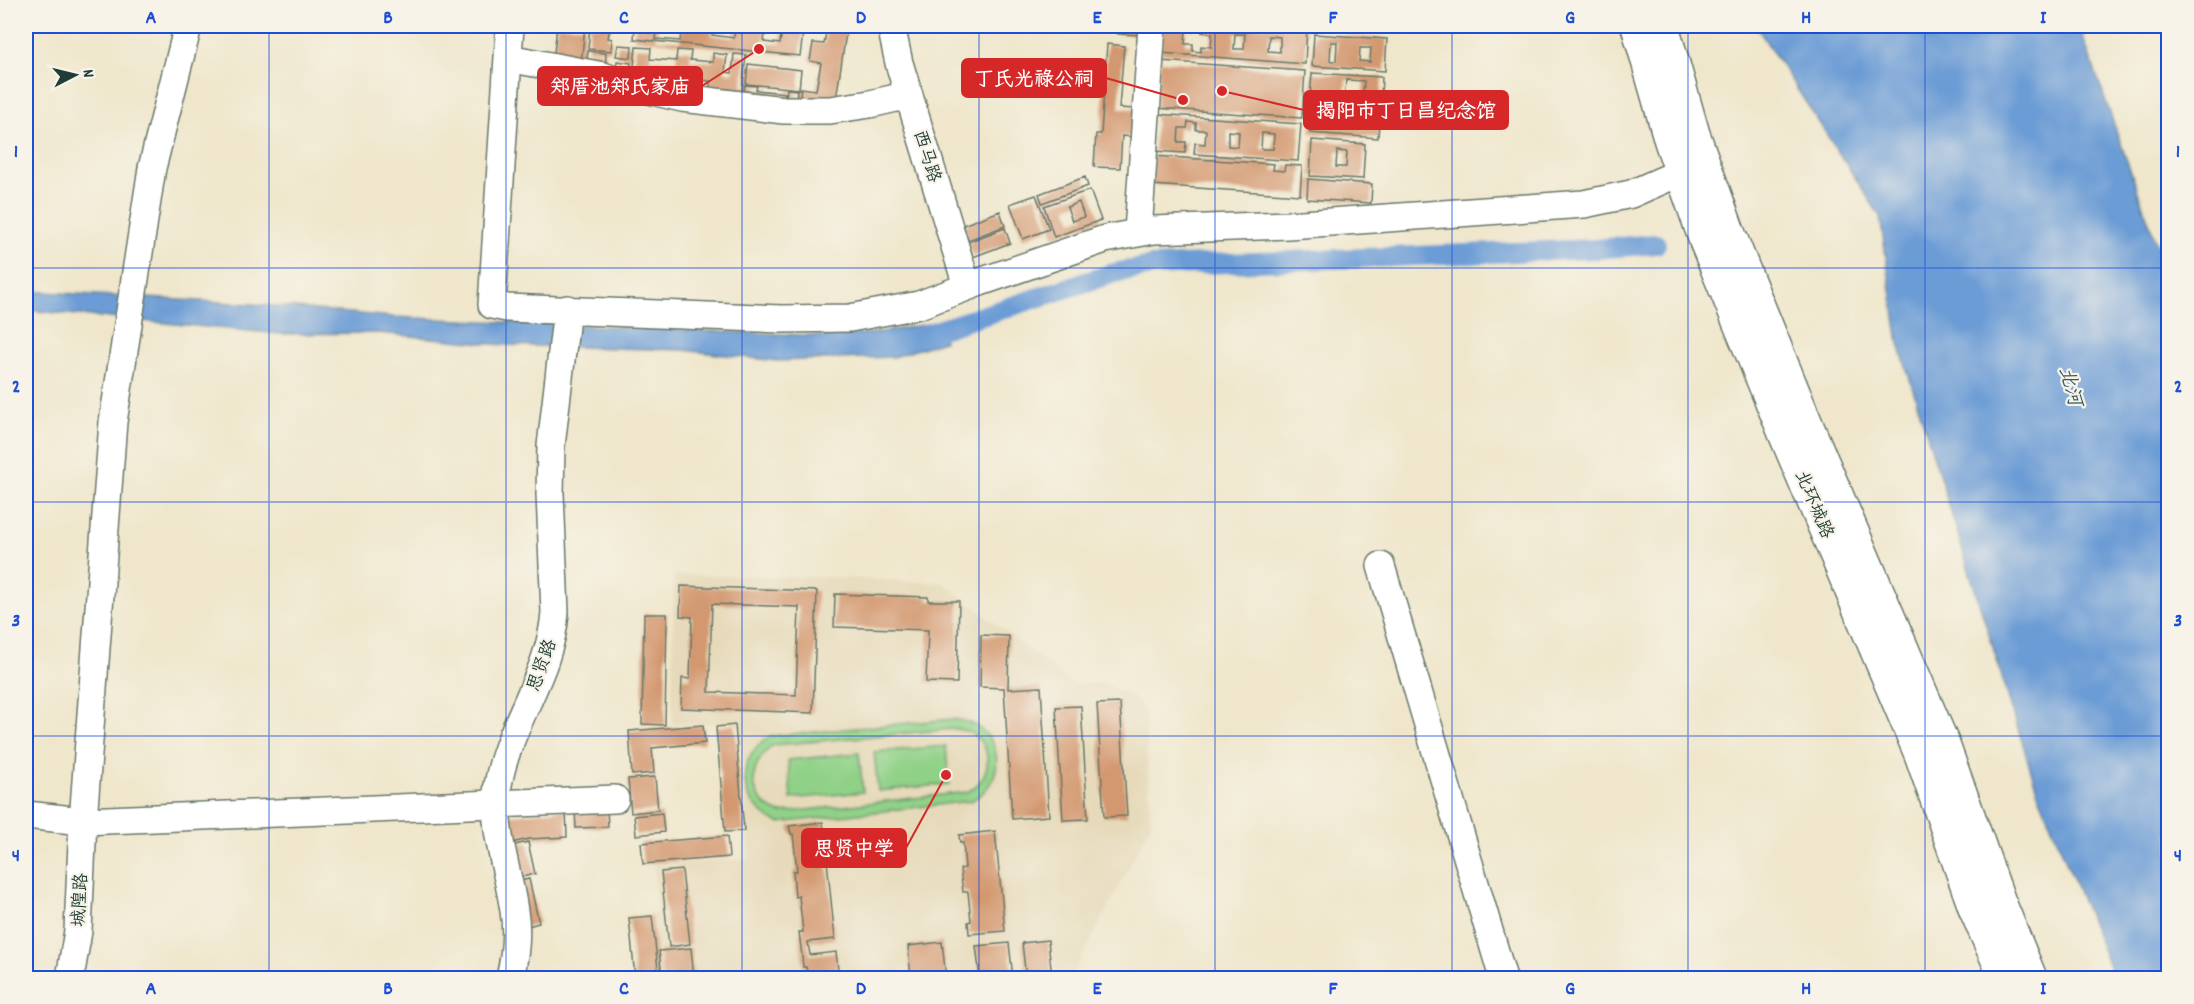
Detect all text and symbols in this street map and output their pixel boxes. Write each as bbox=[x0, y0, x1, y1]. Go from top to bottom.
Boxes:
text: A bbox=[146, 5, 157, 33]
text: B bbox=[383, 5, 393, 33]
text: C bbox=[619, 5, 629, 33]
text: D bbox=[856, 5, 867, 33]
text: E bbox=[1092, 5, 1102, 33]
text: F bbox=[1329, 5, 1339, 33]
text: G bbox=[1565, 5, 1575, 33]
text: H bbox=[1801, 5, 1811, 33]
text: I bbox=[2040, 5, 2047, 33]
north arrow bbox=[45, 45, 105, 105]
callout: 丁氏光禄公祠 bbox=[962, 59, 1106, 97]
callout: 郑厝池郑氏家庙 bbox=[538, 67, 702, 105]
text: 丁氏光禄公祠 bbox=[974, 67, 1094, 95]
text: N bbox=[76, 68, 99, 79]
text: 郑厝池郑氏家庙 bbox=[550, 75, 690, 103]
callout: 揭阳市丁日昌纪念馆 bbox=[1304, 91, 1508, 129]
text: 揭阳市丁日昌纪念馆 bbox=[1316, 99, 1496, 127]
street label: 西马路 bbox=[906, 127, 945, 186]
text: 1 bbox=[14, 139, 18, 167]
text: 1 bbox=[2176, 139, 2180, 167]
water label: 北河 bbox=[2050, 364, 2089, 413]
text: 2 bbox=[12, 374, 20, 402]
text: 2 bbox=[2174, 374, 2182, 402]
street label: 北环城路 bbox=[1787, 467, 1838, 543]
text: 3 bbox=[12, 608, 20, 636]
text: 3 bbox=[2174, 608, 2182, 636]
street label: 思贤路 bbox=[522, 636, 564, 696]
callout: 思贤中学 bbox=[802, 829, 906, 867]
text: 思贤中学 bbox=[814, 837, 894, 865]
text: 4 bbox=[12, 843, 20, 871]
text: 4 bbox=[2174, 843, 2182, 871]
street label: 城隍路 bbox=[68, 873, 95, 928]
text: A bbox=[146, 976, 157, 1004]
text: B bbox=[383, 976, 393, 1004]
text: C bbox=[619, 976, 629, 1004]
text: D bbox=[856, 976, 867, 1004]
text: E bbox=[1092, 976, 1102, 1004]
text: F bbox=[1329, 976, 1339, 1004]
text: G bbox=[1565, 976, 1575, 1004]
text: H bbox=[1801, 976, 1811, 1004]
text: I bbox=[2040, 976, 2047, 1004]

